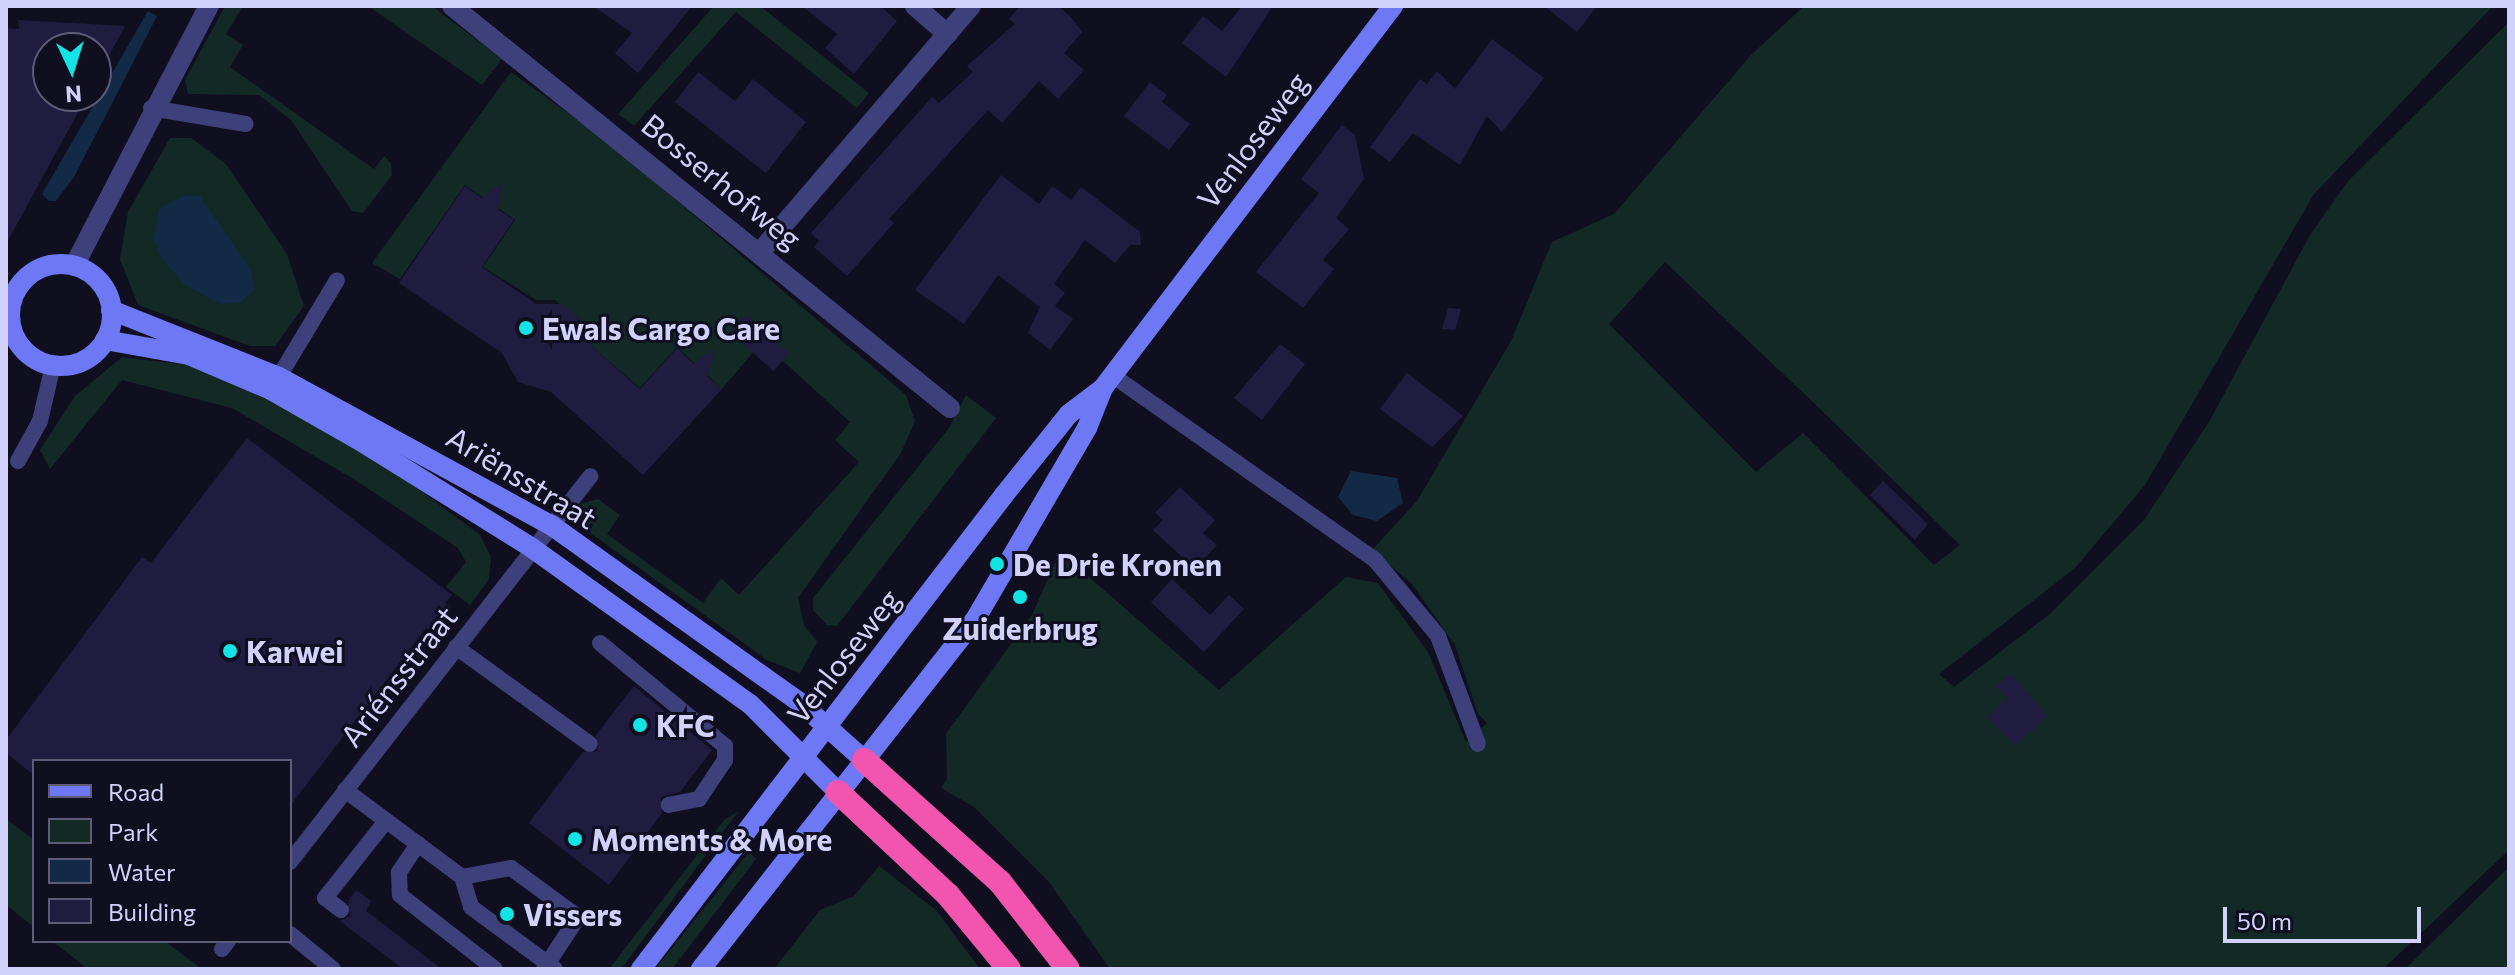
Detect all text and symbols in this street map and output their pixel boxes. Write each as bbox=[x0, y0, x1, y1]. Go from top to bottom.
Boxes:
north arrow bbox=[32, 32, 112, 112]
street label: Venloseweg bbox=[1189, 65, 1315, 215]
text: N bbox=[64, 80, 83, 108]
street label: Bosserhofweg bbox=[635, 106, 809, 256]
place label: Ewals Cargo Care bbox=[542, 310, 780, 346]
marker: Ewals Cargo Care bbox=[517, 319, 535, 337]
street label: Ariënsstraat bbox=[441, 418, 603, 536]
place label: De Drie Kronen bbox=[1013, 546, 1222, 582]
marker: De Drie Kronen bbox=[988, 555, 1006, 573]
street label: Venloseweg bbox=[779, 581, 907, 731]
marker: Zuiderbrug bbox=[1011, 588, 1029, 606]
street label: Ariénsstraat bbox=[332, 599, 464, 753]
place label: Zuiderbrug bbox=[942, 610, 1098, 646]
place label: Karwei bbox=[246, 633, 344, 669]
marker: Karwei bbox=[221, 642, 239, 660]
place label: KFC bbox=[656, 707, 715, 743]
marker: KFC bbox=[631, 716, 649, 734]
legend bbox=[32, 759, 292, 943]
text: Road bbox=[108, 777, 164, 806]
text: Park bbox=[108, 817, 158, 846]
place label: Moments & More bbox=[591, 821, 832, 857]
marker: Moments & More bbox=[566, 830, 584, 848]
text: Water bbox=[108, 857, 176, 886]
scale bar bbox=[2227, 891, 2425, 941]
place label: Vissers bbox=[523, 896, 622, 932]
text: Building bbox=[108, 897, 196, 926]
marker: Vissers bbox=[498, 905, 516, 923]
text: 50 m bbox=[2237, 906, 2292, 935]

